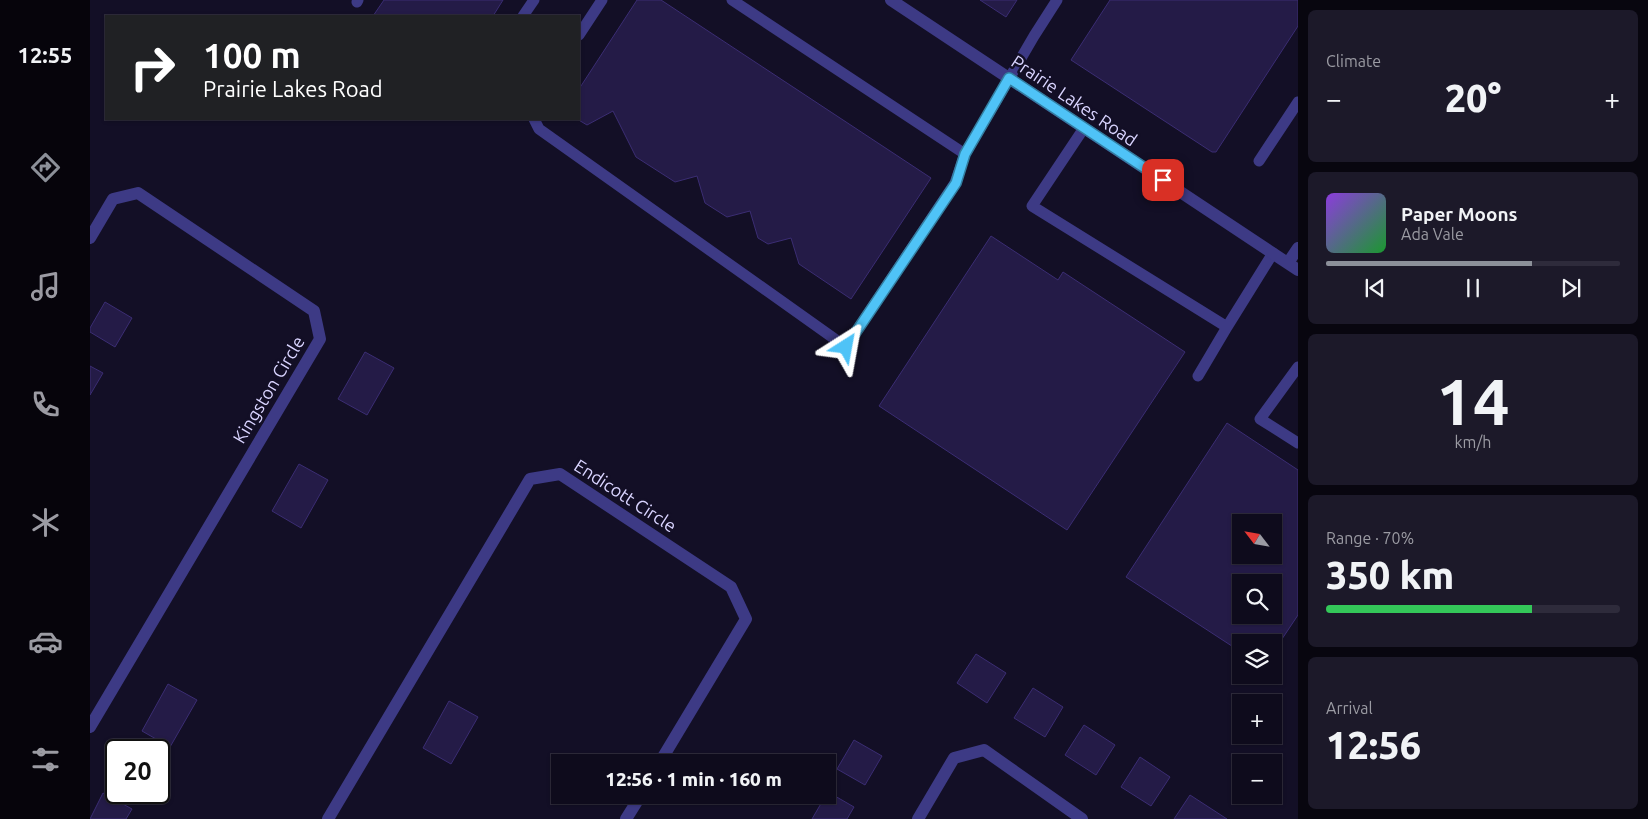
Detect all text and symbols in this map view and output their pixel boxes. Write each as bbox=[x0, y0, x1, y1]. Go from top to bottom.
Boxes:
icon: right bbox=[120, 35, 185, 100]
text: 100 m bbox=[203, 35, 301, 75]
text: 12:55 bbox=[17, 42, 73, 67]
street label: Prairie Lakes Road bbox=[1008, 51, 1141, 150]
text: Climate bbox=[1326, 52, 1381, 70]
text: Prairie Lakes Road bbox=[203, 76, 383, 101]
text: 20° bbox=[1445, 77, 1501, 119]
text: − bbox=[1326, 83, 1342, 114]
text: + bbox=[1604, 83, 1620, 114]
icon: directions bbox=[28, 150, 63, 185]
pin bbox=[1142, 159, 1184, 201]
icon: arrive bbox=[1149, 166, 1177, 194]
text: Paper Moons bbox=[1401, 203, 1518, 225]
text: Ada Vale bbox=[1401, 225, 1464, 243]
icon: music bbox=[28, 269, 63, 304]
icon: previous bbox=[1361, 274, 1389, 302]
icon: pause bbox=[1459, 274, 1487, 302]
icon: next bbox=[1557, 274, 1585, 302]
position arrow bbox=[819, 320, 871, 372]
street label: Kingston Circle bbox=[228, 332, 308, 447]
text: 14 bbox=[1436, 364, 1510, 437]
icon: phone bbox=[28, 387, 63, 422]
text: km/h bbox=[1455, 433, 1491, 451]
street label: Endicott Circle bbox=[571, 455, 680, 536]
icon: climate bbox=[28, 505, 63, 540]
north arrow bbox=[1232, 514, 1282, 564]
map controls bbox=[1232, 514, 1282, 804]
text: Range · 70% bbox=[1326, 529, 1414, 547]
text: 350 km bbox=[1326, 554, 1454, 596]
button: search bbox=[1232, 574, 1282, 624]
icon: car bbox=[28, 624, 63, 659]
button: layers bbox=[1232, 634, 1282, 684]
button: + bbox=[1232, 694, 1282, 744]
text: Arrival bbox=[1326, 699, 1373, 717]
text: 12:56 bbox=[1326, 724, 1421, 766]
speed limit sign: 20 bbox=[105, 739, 170, 804]
icon: filters bbox=[28, 742, 63, 777]
button: − bbox=[1232, 754, 1282, 804]
text: 12:56 · 1 min · 160 m bbox=[605, 768, 782, 790]

